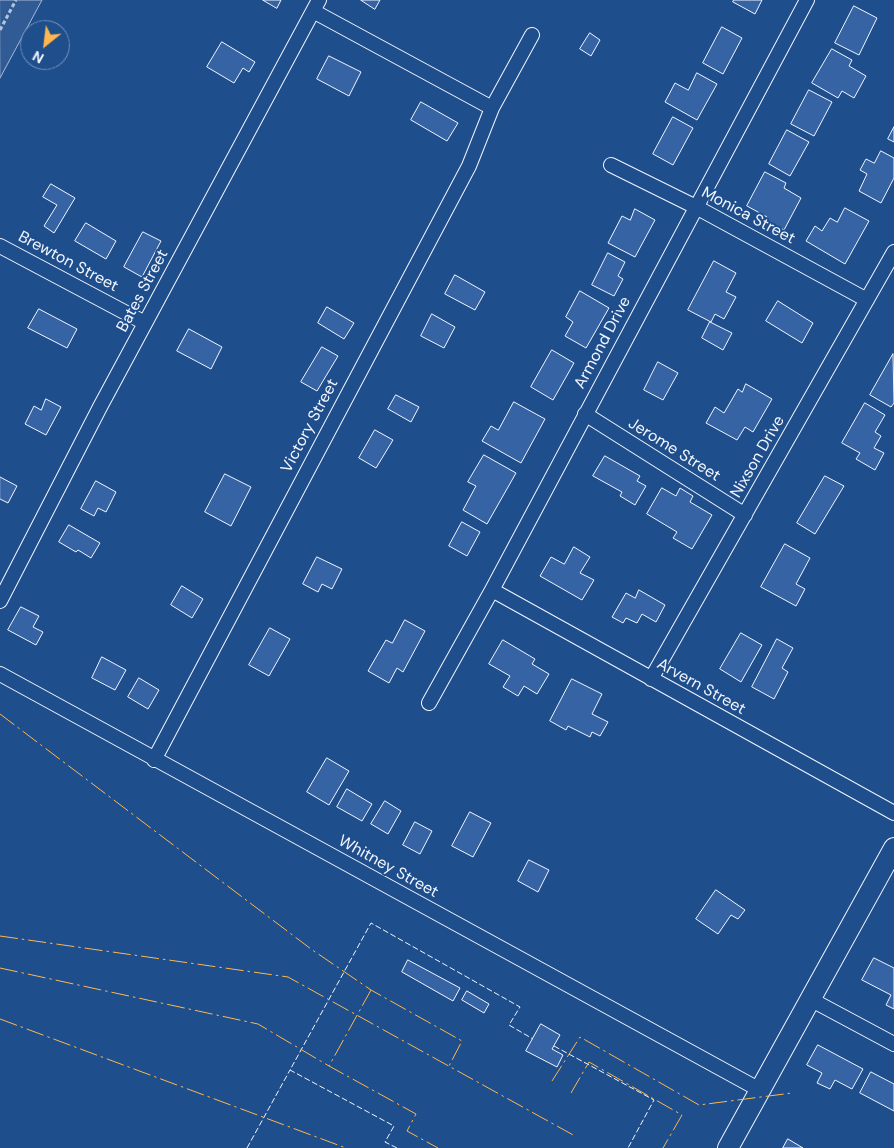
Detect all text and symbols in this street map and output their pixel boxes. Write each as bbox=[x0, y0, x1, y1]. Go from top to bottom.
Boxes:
north arrow bbox=[20, 20, 70, 70]
text: N bbox=[29, 47, 47, 68]
street label: Monica Street bbox=[698, 183, 798, 249]
street label: Brewton Street bbox=[15, 228, 121, 296]
street label: Bates Street bbox=[113, 246, 173, 336]
street label: Armond Drive bbox=[571, 294, 635, 392]
street label: Victory Street bbox=[277, 376, 343, 476]
street label: Nixson Drive bbox=[727, 413, 789, 501]
street label: Jerome Street bbox=[624, 414, 724, 486]
street label: Arvern Street bbox=[653, 655, 749, 719]
street label: Whitney Street bbox=[335, 832, 441, 902]

